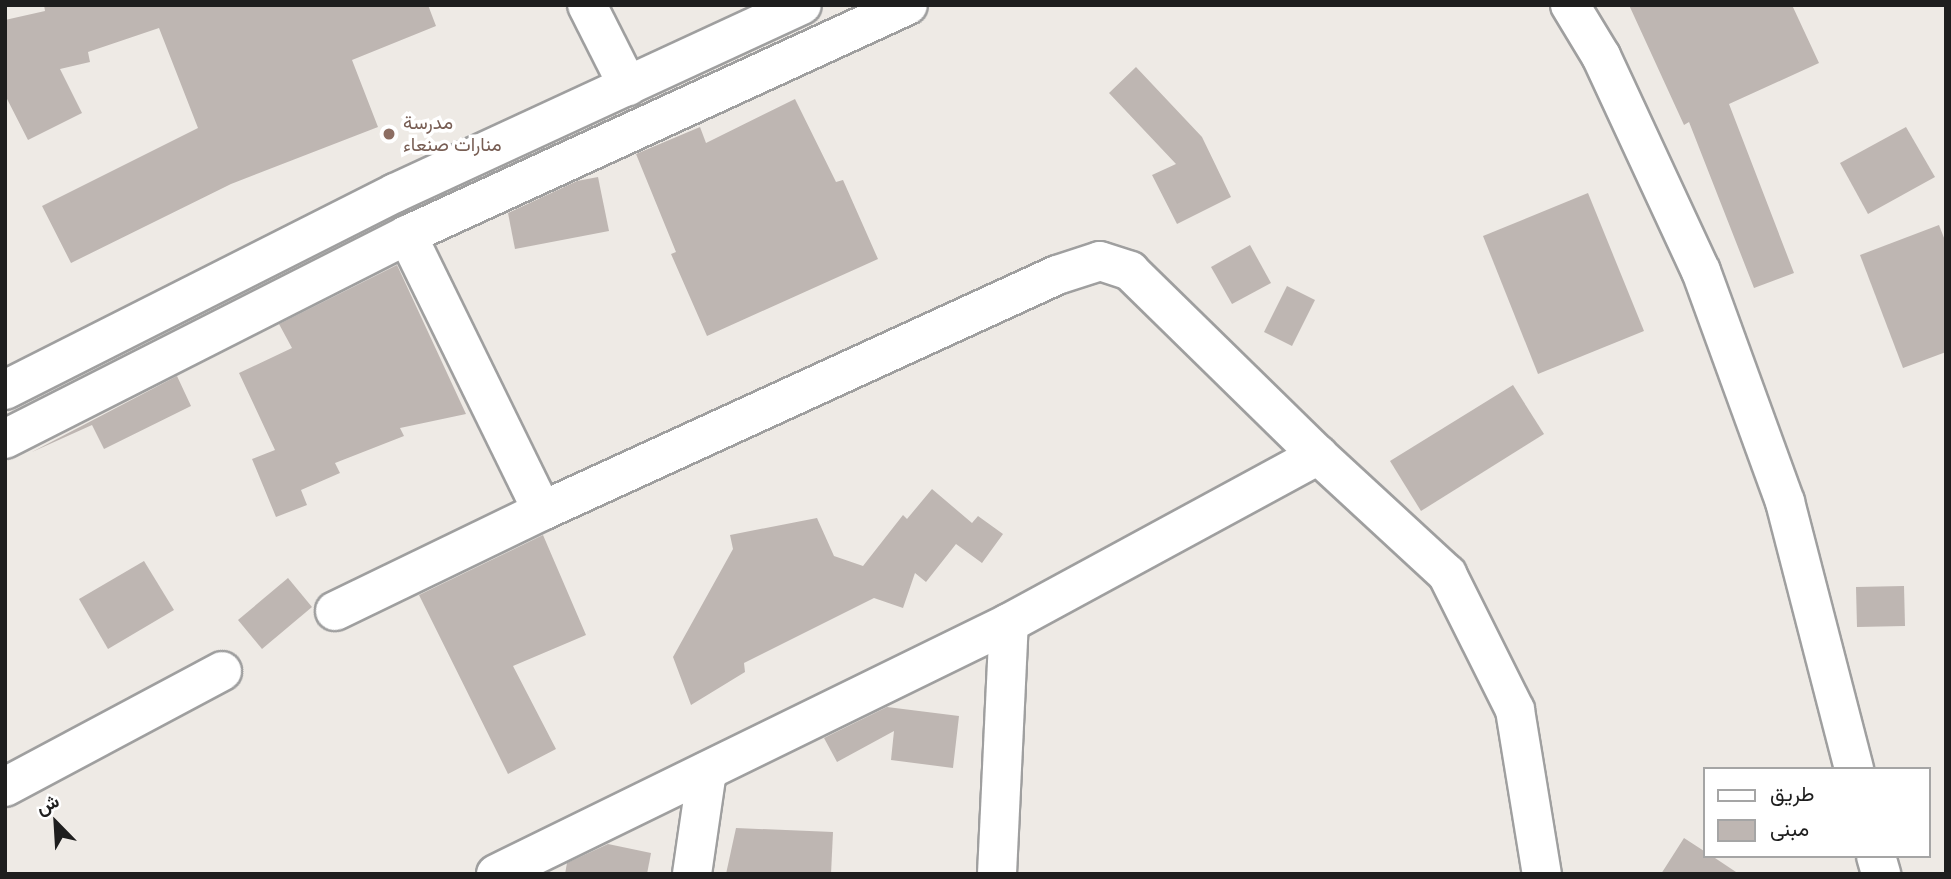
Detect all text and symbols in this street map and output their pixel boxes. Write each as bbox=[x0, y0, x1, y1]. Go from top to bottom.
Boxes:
place label: مدرسة منارات صنعاء bbox=[403, 112, 502, 156]
marker: مدرسة منارات صنعاء bbox=[381, 126, 397, 142]
legend bbox=[1702, 767, 1930, 858]
text: طريق bbox=[1770, 780, 1815, 806]
north arrow bbox=[21, 788, 91, 858]
text: ش bbox=[32, 788, 63, 819]
text: مبنى bbox=[1770, 815, 1809, 841]

